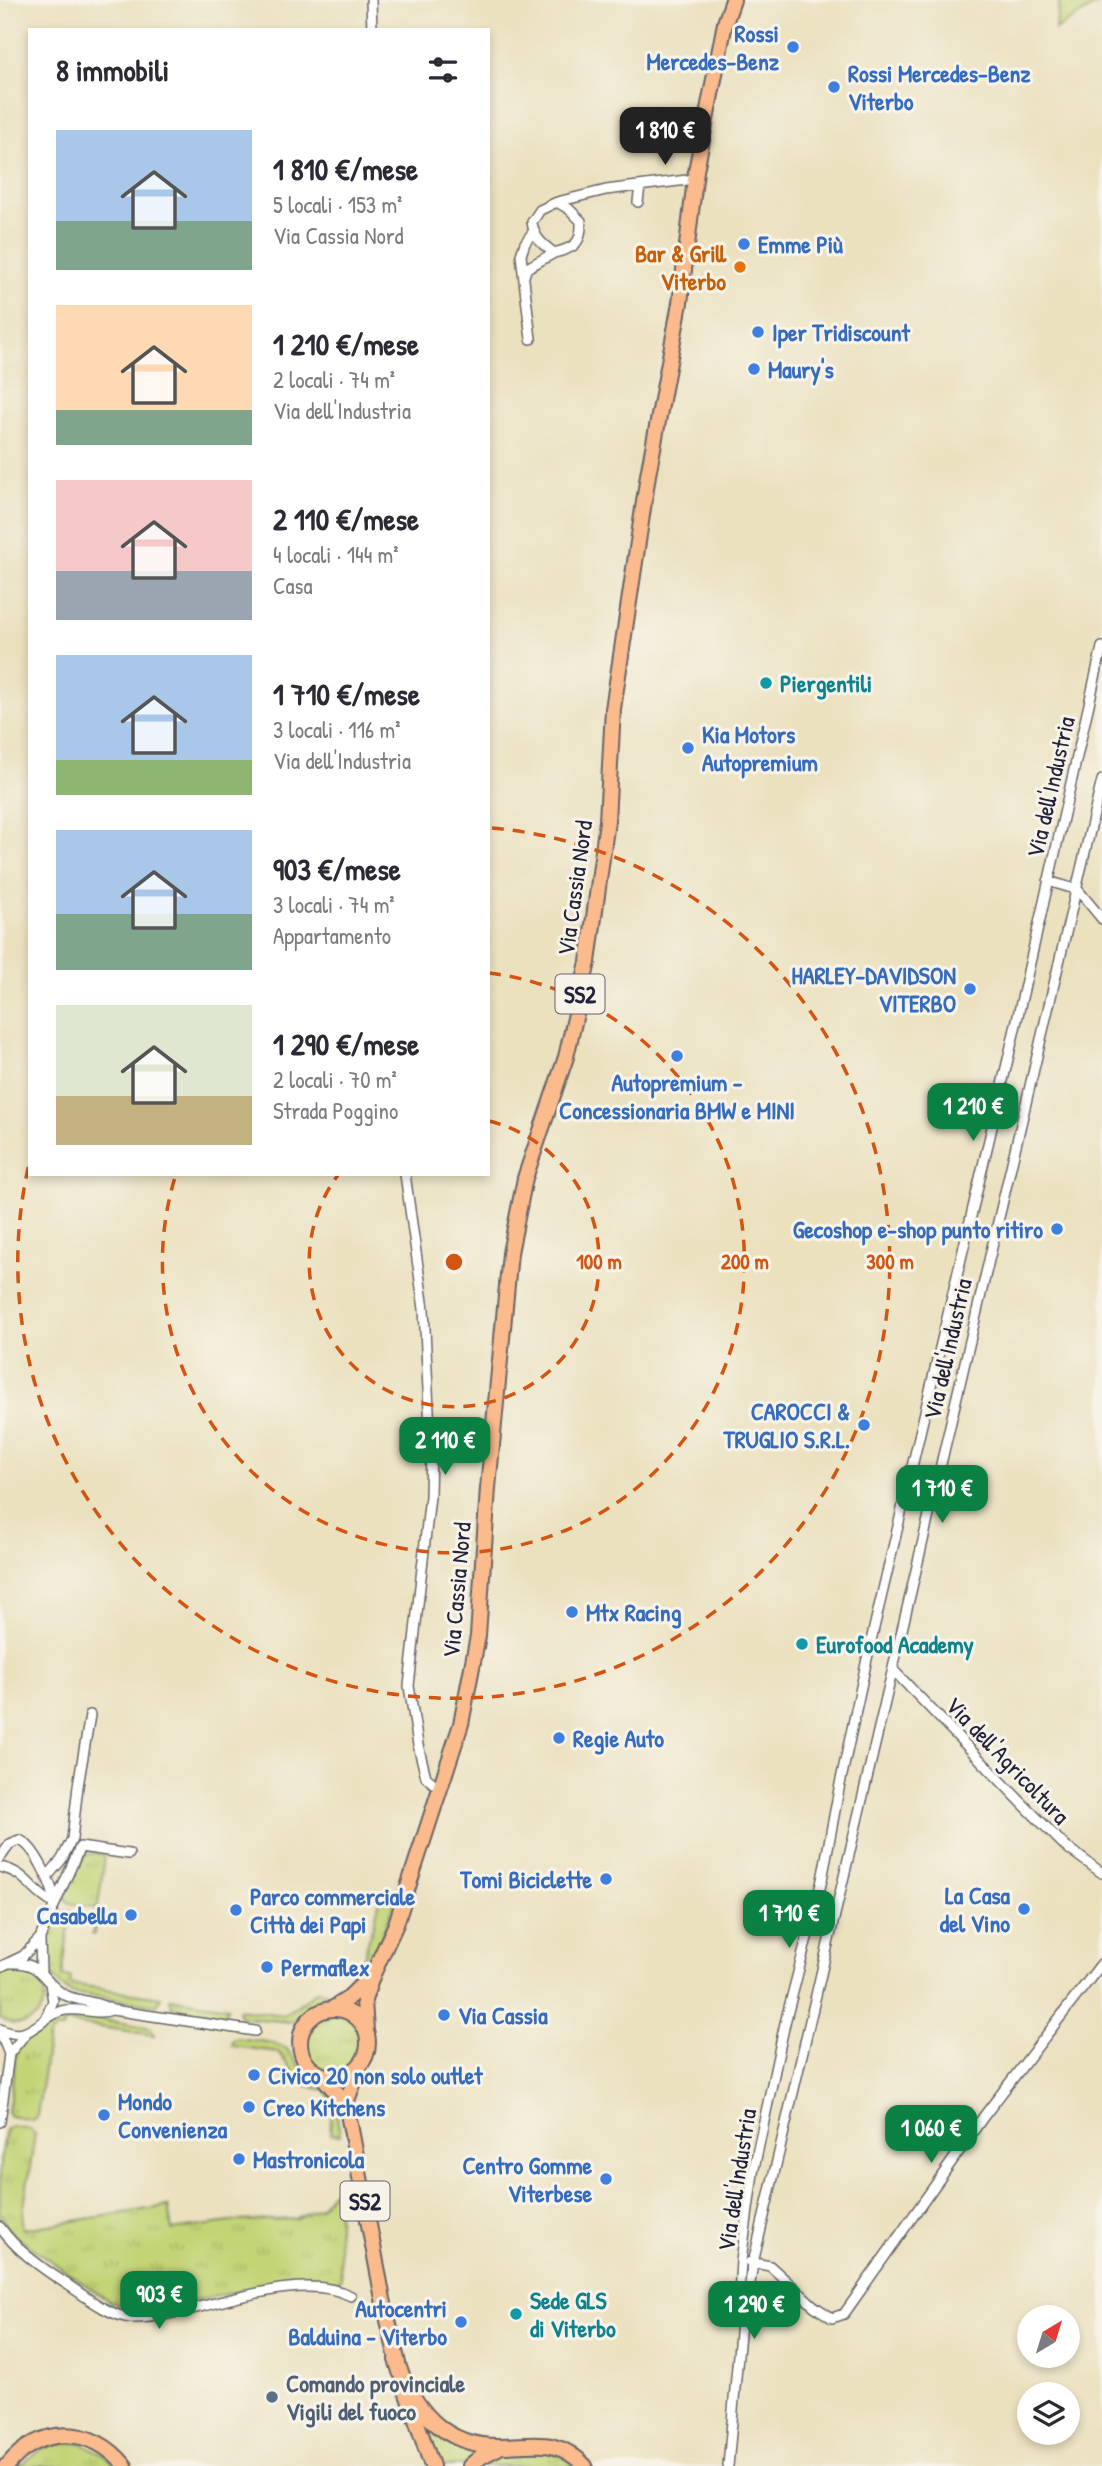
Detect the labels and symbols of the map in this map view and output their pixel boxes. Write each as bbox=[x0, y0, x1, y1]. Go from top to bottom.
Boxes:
place label: Rossi Mercedes-Benz bbox=[646, 17, 780, 77]
marker: Rossi Mercedes-Benz bbox=[785, 39, 801, 55]
place label: Rossi Mercedes-Benz Viterbo bbox=[848, 57, 1031, 117]
marker: Rossi Mercedes-Benz Viterbo bbox=[826, 79, 842, 95]
pin: 1 810 € bbox=[600, 108, 730, 167]
place label: Emme Più bbox=[758, 228, 843, 260]
marker: Emme Più bbox=[736, 236, 752, 252]
place label: Bar & Grill Viterbo bbox=[635, 237, 727, 297]
marker: Bar & Grill Viterbo bbox=[732, 259, 748, 275]
place label: Iper Tridiscount bbox=[772, 316, 910, 349]
marker: Iper Tridiscount bbox=[750, 324, 766, 340]
place label: Maury's bbox=[768, 353, 834, 386]
marker: Maury's bbox=[746, 361, 762, 377]
place label: Piergentili bbox=[780, 667, 872, 700]
marker: Piergentili bbox=[758, 675, 774, 691]
street label: Via dell'Industria bbox=[1018, 713, 1082, 861]
place label: Kia Motors Autopremium bbox=[702, 718, 818, 779]
marker: Kia Motors Autopremium bbox=[680, 740, 696, 756]
street label: Via Cassia Nord bbox=[549, 818, 599, 958]
place label: HARLEY-DAVIDSON VITERBO bbox=[792, 959, 956, 1019]
road number: SS2 bbox=[556, 974, 604, 1014]
marker: HARLEY-DAVIDSON VITERBO bbox=[962, 981, 978, 997]
marker: Autopremium - Concessionaria BMW e MINI bbox=[669, 1048, 685, 1064]
place label: Autopremium - Concessionaria BMW e MINI bbox=[559, 1066, 795, 1126]
pin: 1 210 € bbox=[908, 1084, 1038, 1143]
place label: Gecoshop e-shop punto ritiro bbox=[793, 1213, 1043, 1246]
marker: Gecoshop e-shop punto ritiro bbox=[1049, 1221, 1065, 1237]
text: 100 m bbox=[576, 1247, 622, 1276]
text: 200 m bbox=[721, 1247, 769, 1276]
text: 300 m bbox=[866, 1247, 914, 1276]
centre of rings bbox=[442, 1250, 466, 1274]
street label: Via dell'Industria bbox=[915, 1275, 979, 1423]
place label: CAROCCI & TRUGLIO S.R.L. bbox=[722, 1395, 850, 1455]
marker: CAROCCI & TRUGLIO S.R.L. bbox=[856, 1417, 872, 1433]
pin: 2 110 € bbox=[380, 1418, 510, 1477]
pin: 1 710 € bbox=[877, 1466, 1007, 1525]
street label: Via Cassia Nord bbox=[434, 1521, 478, 1659]
place label: Mtx Racing bbox=[586, 1596, 682, 1629]
marker: Mtx Racing bbox=[564, 1604, 580, 1620]
place label: Eurofood Academy bbox=[816, 1628, 974, 1661]
marker: Eurofood Academy bbox=[794, 1636, 810, 1652]
street label: Via dell'Agricoltura bbox=[939, 1689, 1077, 1831]
place label: Regie Auto bbox=[573, 1722, 664, 1755]
marker: Regie Auto bbox=[551, 1730, 567, 1746]
place label: Tomi Biciclette bbox=[459, 1863, 592, 1895]
marker: Tomi Biciclette bbox=[598, 1871, 614, 1887]
place label: La Casa del Vino bbox=[940, 1879, 1011, 1939]
place label: Parco commerciale Città dei Papi bbox=[250, 1880, 416, 1941]
pin: 1 710 € bbox=[724, 1890, 854, 1950]
place label: Casabella bbox=[37, 1899, 118, 1931]
marker: La Casa del Vino bbox=[1016, 1901, 1032, 1917]
marker: Parco commerciale Città dei Papi bbox=[228, 1902, 244, 1918]
marker: Casabella bbox=[123, 1907, 139, 1923]
place label: Permaflex bbox=[281, 1951, 370, 1983]
marker: Permaflex bbox=[259, 1959, 275, 1975]
place label: Via Cassia bbox=[458, 1999, 548, 2031]
marker: Via Cassia bbox=[436, 2007, 452, 2023]
place label: Civico 20 non solo outlet bbox=[268, 2059, 483, 2091]
marker: Civico 20 non solo outlet bbox=[246, 2067, 262, 2083]
place label: Mondo Convenienza bbox=[118, 2085, 228, 2145]
place label: Creo Kitchens bbox=[263, 2091, 385, 2123]
marker: Creo Kitchens bbox=[241, 2099, 257, 2115]
street label: Via dell'Industria bbox=[709, 2106, 763, 2254]
pin: 1 060 € bbox=[866, 2106, 996, 2165]
marker: Mondo Convenienza bbox=[96, 2107, 112, 2123]
place label: Mastronicola bbox=[253, 2143, 365, 2175]
place label: Centro Gomme Viterbese bbox=[462, 2149, 592, 2209]
marker: Mastronicola bbox=[231, 2151, 247, 2167]
marker: Centro Gomme Viterbese bbox=[598, 2171, 614, 2187]
road number: SS2 bbox=[340, 2182, 390, 2220]
pin: 903 € bbox=[110, 2272, 208, 2331]
pin: 1 290 € bbox=[689, 2282, 819, 2341]
place label: Sede GLS di Viterbo bbox=[530, 2284, 616, 2344]
place label: Autocentri Balduina - Viterbo bbox=[288, 2292, 447, 2352]
north arrow bbox=[1017, 2305, 1080, 2368]
marker: Sede GLS di Viterbo bbox=[508, 2306, 524, 2322]
marker: Autocentri Balduina - Viterbo bbox=[453, 2314, 469, 2330]
place label: Comando provinciale Vigili del fuoco bbox=[286, 2367, 465, 2428]
marker: Comando provinciale Vigili del fuoco bbox=[264, 2389, 280, 2405]

